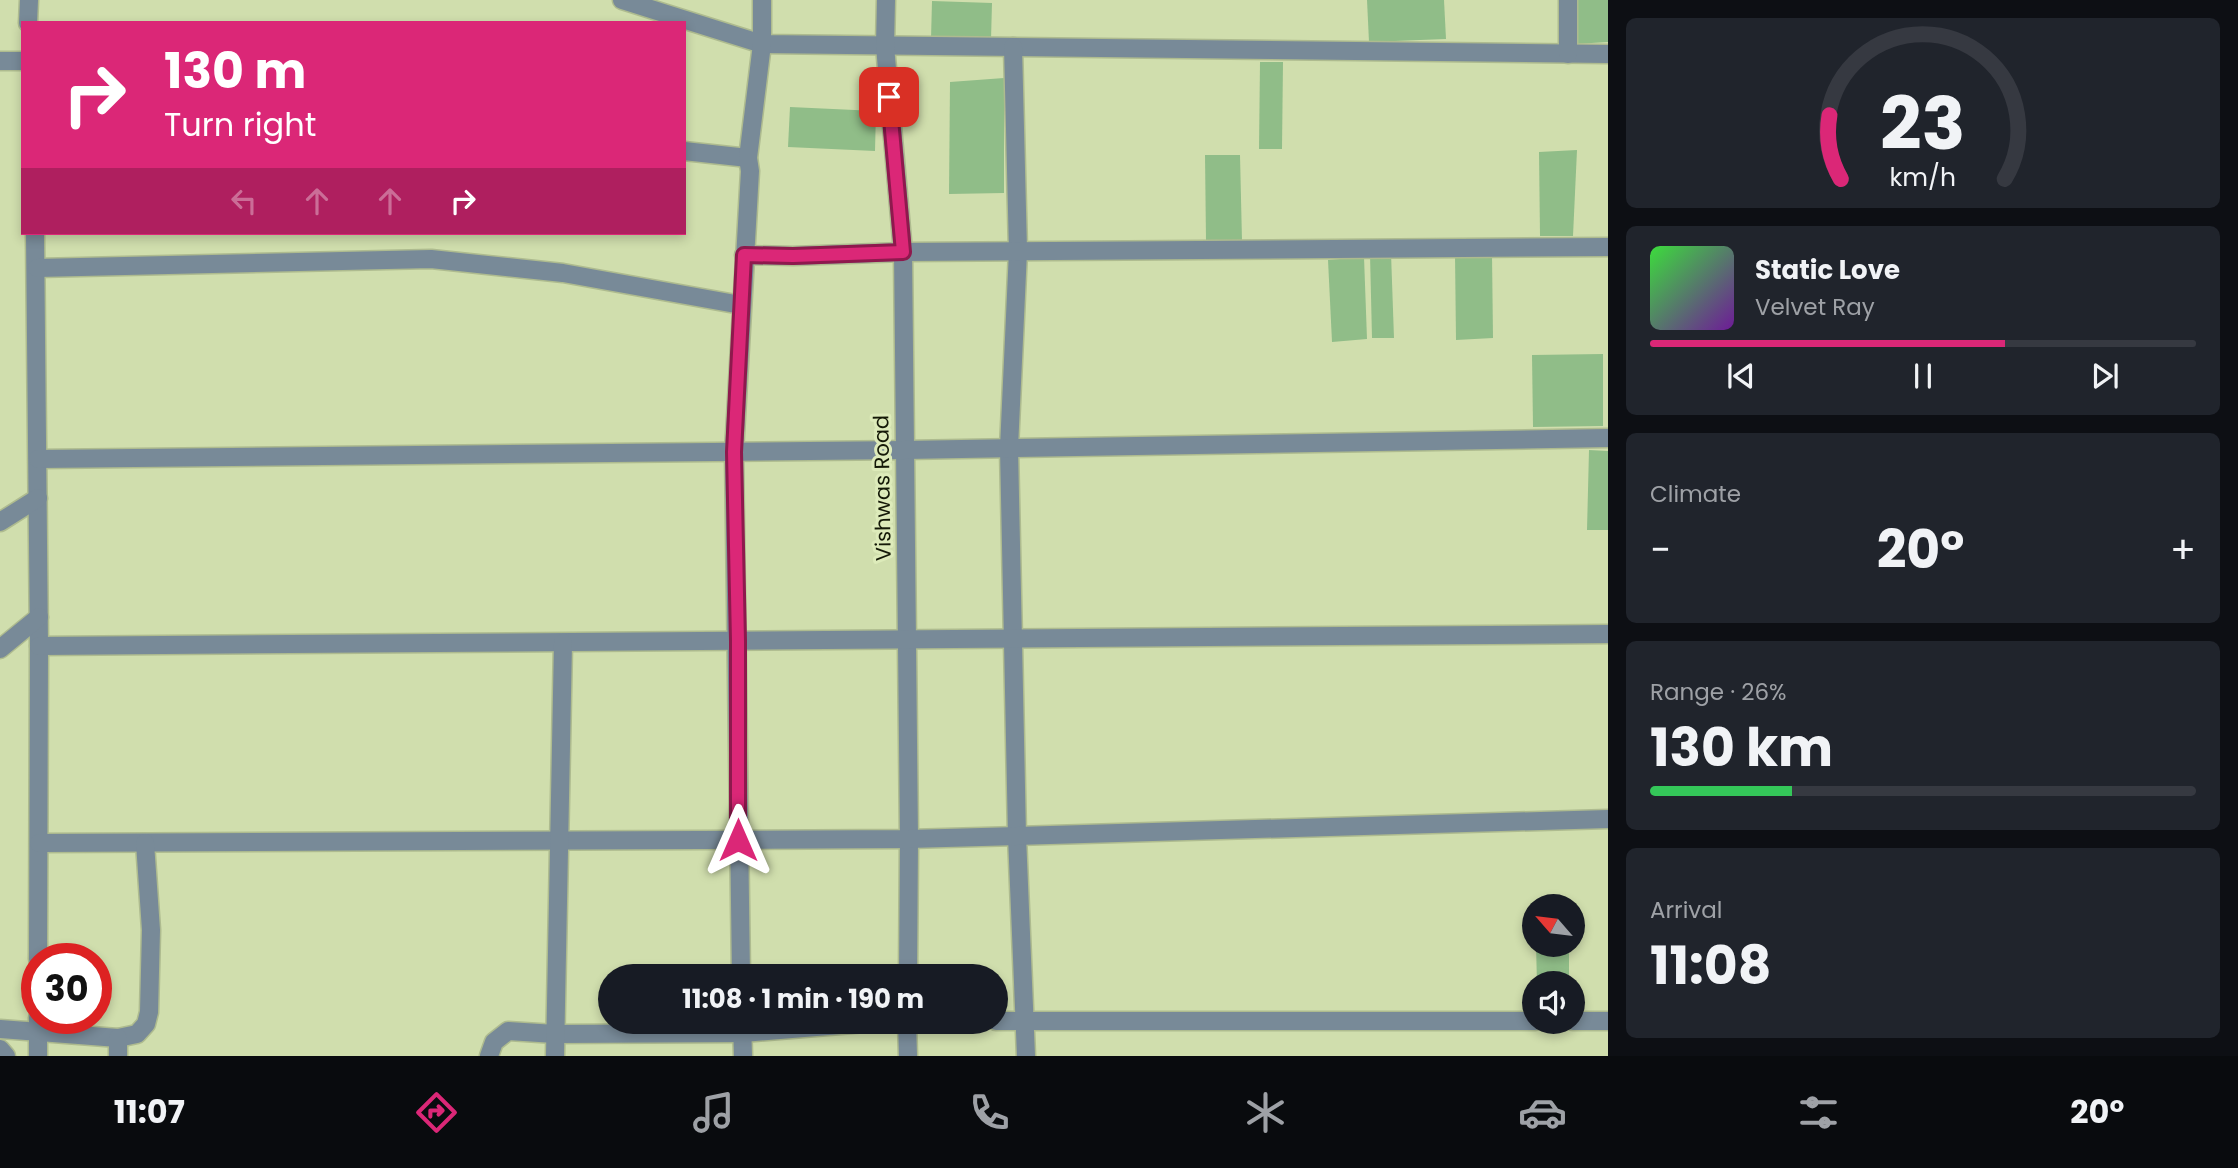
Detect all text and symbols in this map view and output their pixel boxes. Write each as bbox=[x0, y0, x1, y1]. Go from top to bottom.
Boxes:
text: 130 m bbox=[164, 37, 306, 105]
icon: right bbox=[49, 49, 140, 140]
pin bbox=[859, 67, 919, 127]
text: 23 bbox=[1880, 73, 1966, 174]
icon: arrive bbox=[870, 78, 908, 116]
text: Turn right bbox=[164, 102, 316, 147]
text: km/h bbox=[1890, 160, 1956, 195]
icon: left bbox=[225, 182, 263, 220]
icon: ahead bbox=[298, 182, 336, 220]
icon: ahead bbox=[371, 182, 409, 220]
icon: right bbox=[444, 182, 482, 220]
text: Static Love bbox=[1755, 252, 1900, 288]
text: Velvet Ray bbox=[1755, 291, 1875, 323]
icon: previous bbox=[1722, 357, 1760, 395]
icon: pause bbox=[1904, 357, 1942, 395]
icon: next bbox=[2086, 357, 2124, 395]
street label: Vishwas Road bbox=[866, 415, 898, 561]
text: Climate bbox=[1650, 478, 1741, 510]
text: 20° bbox=[1877, 513, 1964, 586]
text: − bbox=[1650, 523, 1671, 576]
text: + bbox=[2170, 523, 2196, 576]
text: Range · 26% bbox=[1650, 676, 1787, 708]
text: 130 km bbox=[1650, 711, 1833, 784]
position arrow bbox=[701, 803, 775, 877]
north arrow bbox=[1522, 894, 1586, 957]
map controls bbox=[1522, 894, 1585, 1034]
text: Arrival bbox=[1650, 894, 1722, 926]
text: 11:08 bbox=[1650, 929, 1771, 1002]
speed limit sign: 30 bbox=[21, 943, 112, 1034]
button: sound bbox=[1522, 971, 1585, 1034]
text: 11:08 · 1 min · 190 m bbox=[682, 981, 924, 1017]
icon: directions bbox=[412, 1088, 461, 1137]
icon: music bbox=[689, 1088, 738, 1137]
icon: phone bbox=[965, 1088, 1014, 1137]
icon: climate bbox=[1241, 1088, 1290, 1137]
icon: car bbox=[1518, 1088, 1567, 1137]
icon: filters bbox=[1794, 1088, 1843, 1137]
text: 11:07 bbox=[114, 1089, 185, 1134]
text: 20° bbox=[2070, 1089, 2124, 1134]

